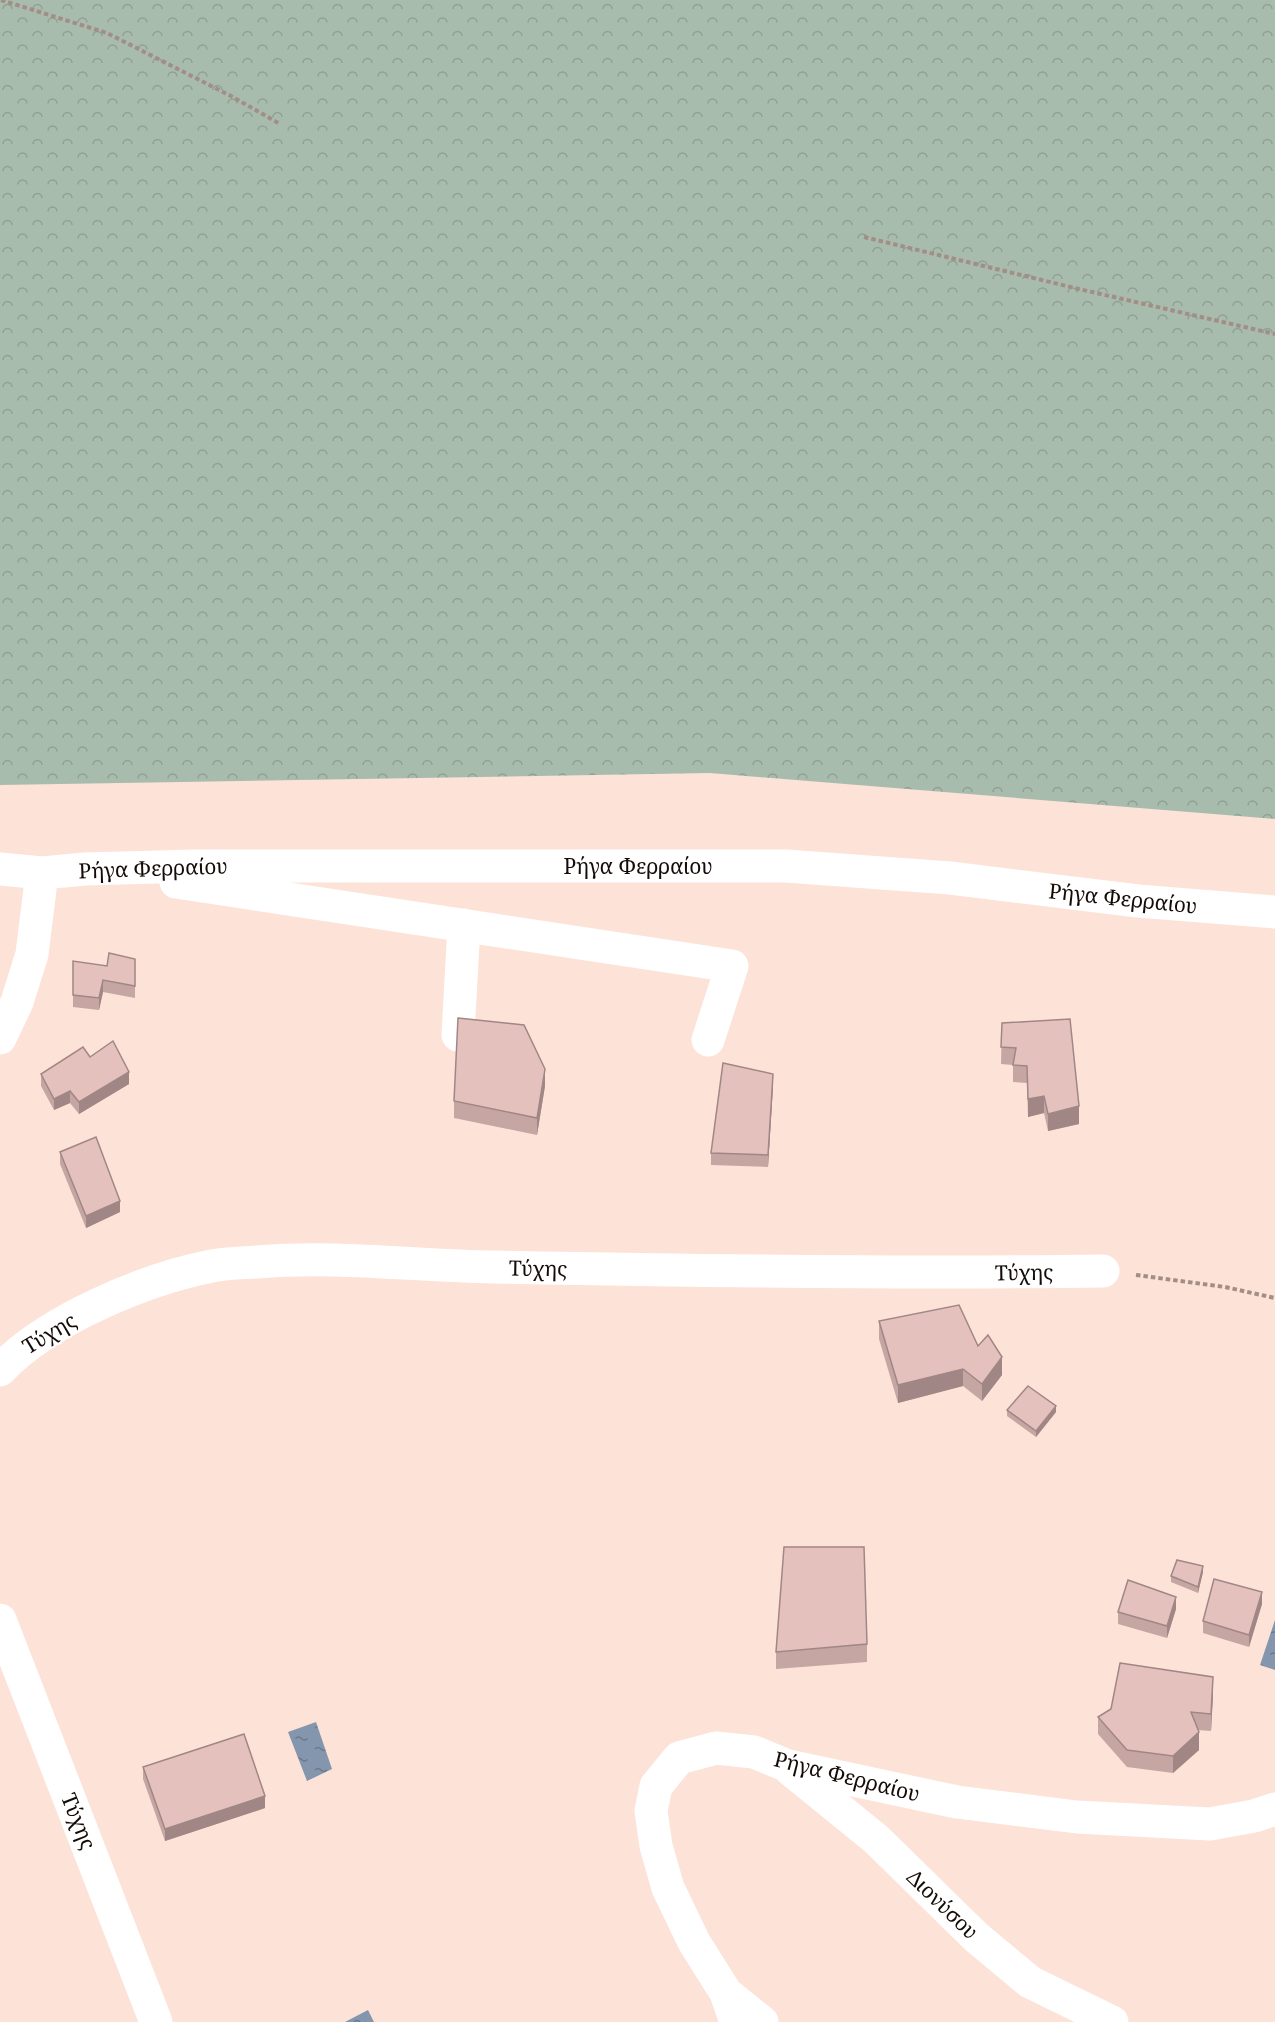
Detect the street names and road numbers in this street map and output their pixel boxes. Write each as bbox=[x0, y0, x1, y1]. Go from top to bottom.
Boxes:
street label: Ρήγα Φερραίου bbox=[78, 851, 228, 885]
street label: Ρήγα Φερραίου bbox=[563, 852, 713, 880]
street label: Ρήγα Φερραίου bbox=[1047, 876, 1199, 920]
street label: Τύχης bbox=[509, 1253, 567, 1283]
street label: Τύχης bbox=[995, 1257, 1053, 1287]
street label: Τύχης bbox=[17, 1306, 81, 1360]
street label: Ρήγα Φερραίου bbox=[771, 1744, 923, 1808]
street label: Τύχης bbox=[55, 1789, 103, 1853]
street label: Διονύσου bbox=[901, 1863, 985, 1945]

